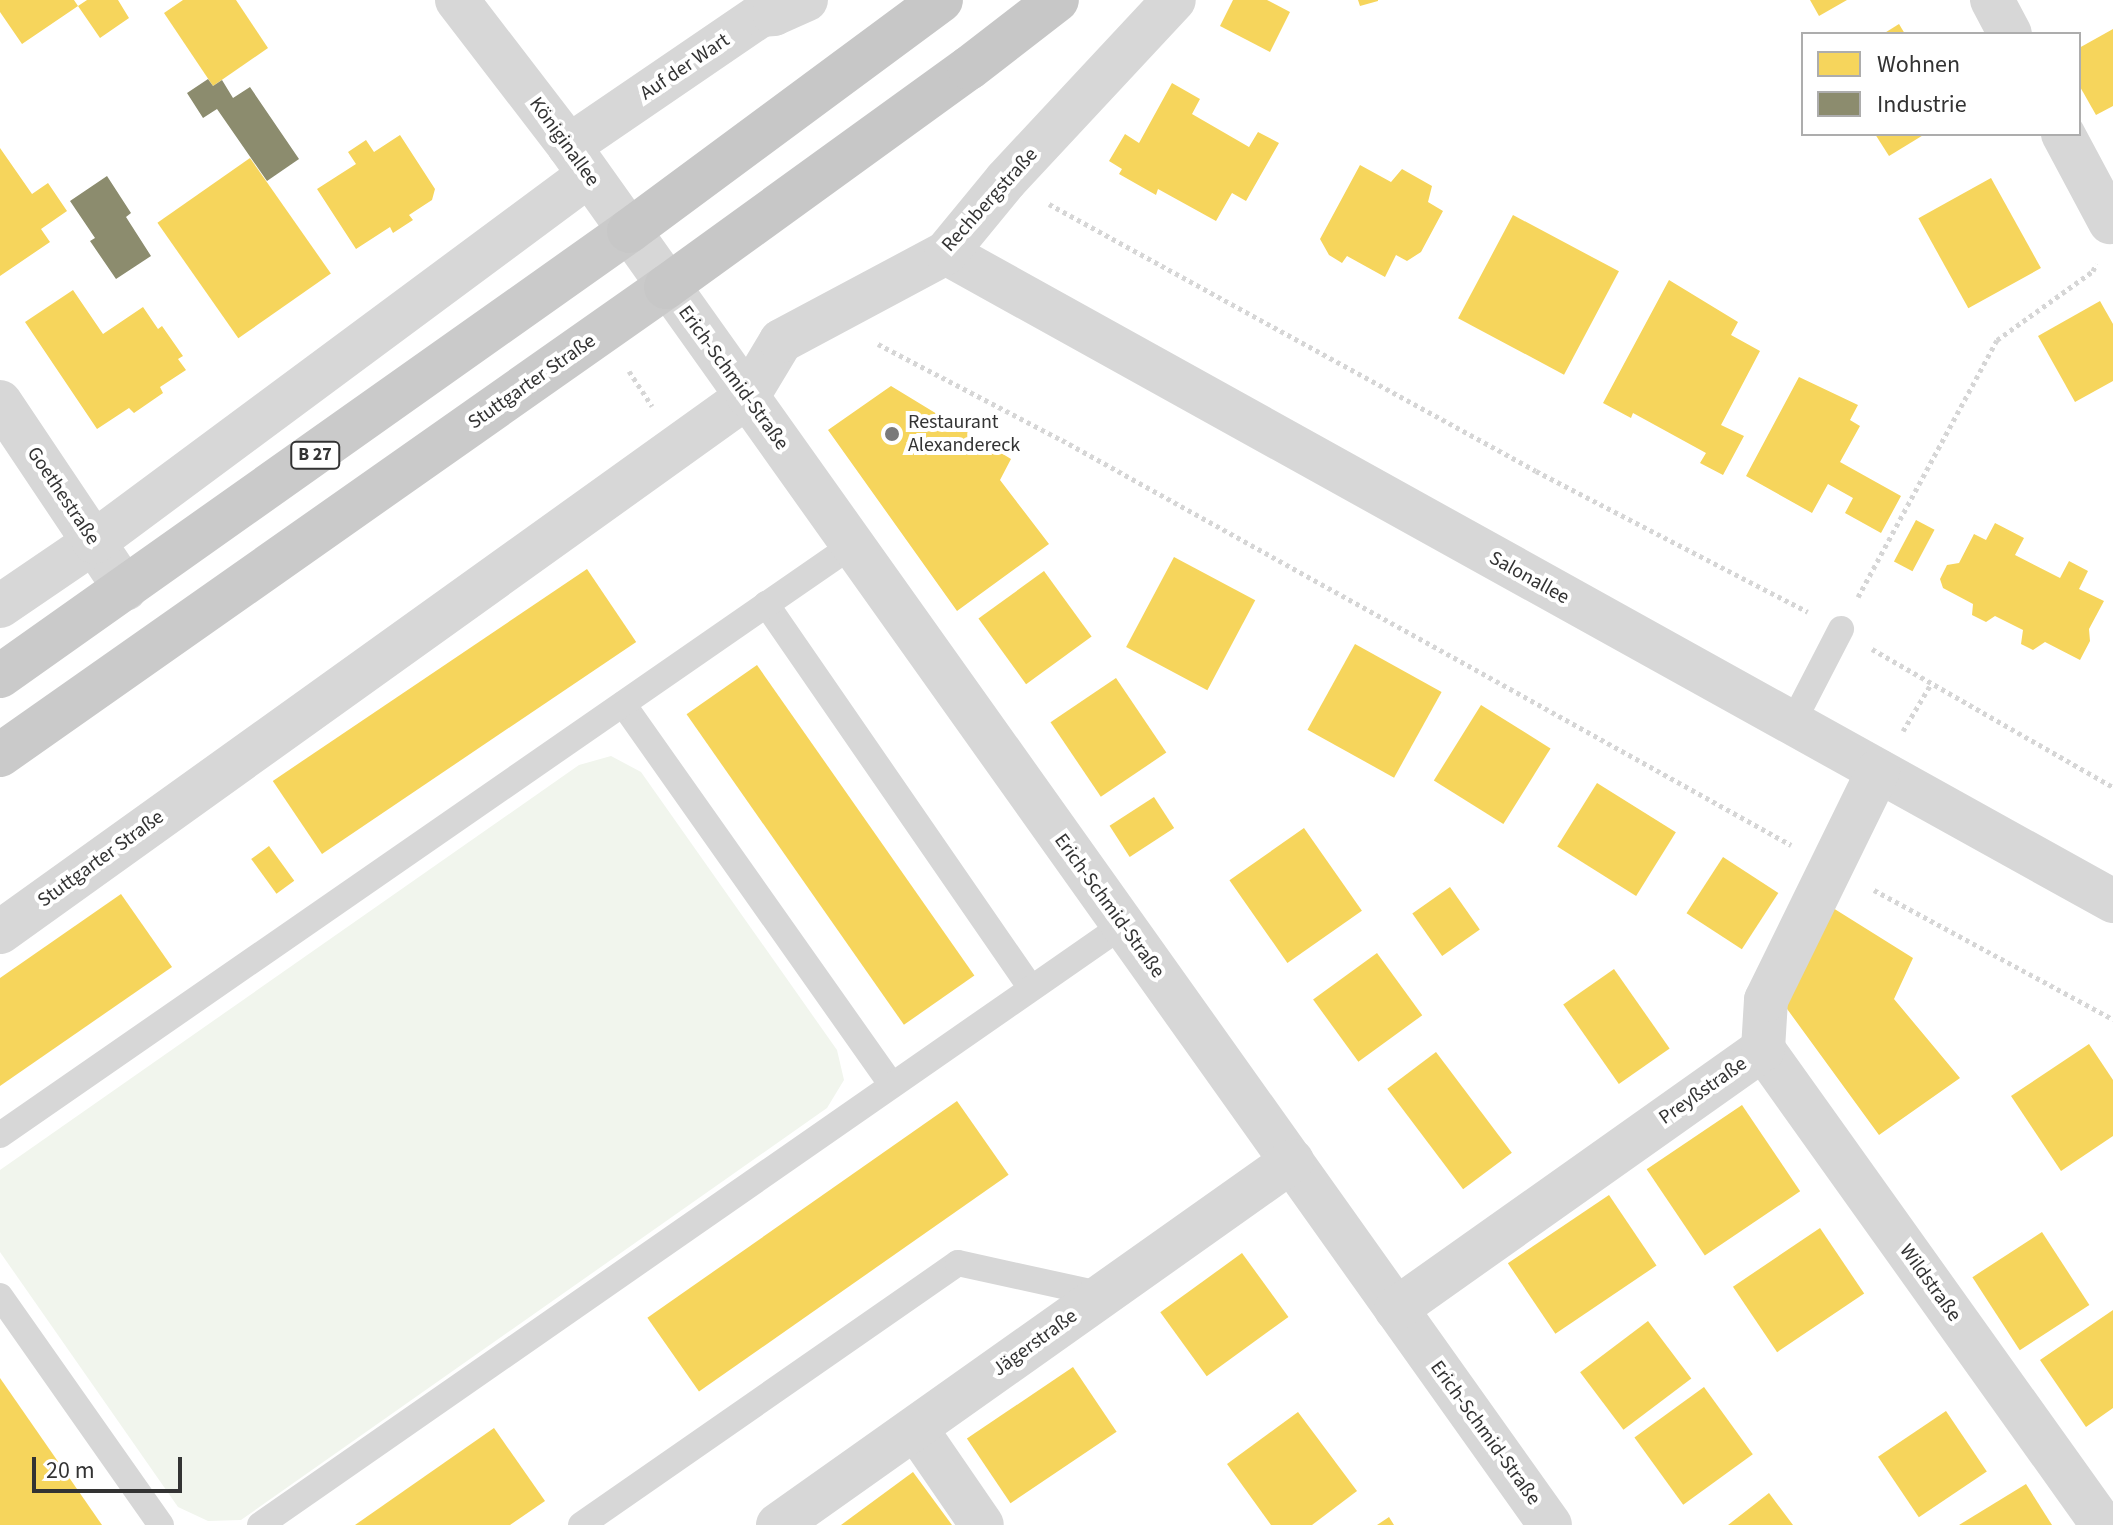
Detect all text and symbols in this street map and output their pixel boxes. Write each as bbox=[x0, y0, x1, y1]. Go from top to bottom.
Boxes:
street label: Auf der Wart bbox=[636, 28, 734, 106]
legend bbox=[1801, 32, 2081, 136]
text: Wohnen bbox=[1877, 47, 1960, 82]
text: Industrie bbox=[1877, 87, 1967, 122]
street label: Königinallee bbox=[524, 93, 604, 191]
street label: Rechbergstraße bbox=[937, 143, 1043, 257]
street label: Erich-Schmid-Straße bbox=[673, 301, 793, 455]
street label: Stuttgarter Straße bbox=[464, 329, 600, 435]
place label: Restaurant Alexandereck bbox=[908, 410, 1020, 457]
marker: Restaurant Alexandereck bbox=[883, 425, 901, 443]
road number: B 27 bbox=[289, 441, 341, 469]
street label: Goethestraße bbox=[21, 442, 105, 550]
street label: Salonallee bbox=[1485, 546, 1573, 610]
street label: Stuttgarter Straße bbox=[33, 805, 169, 913]
street label: Erich-Schmid-Straße bbox=[1049, 829, 1169, 983]
street label: Preyßstraße bbox=[1654, 1052, 1752, 1130]
street label: Wildstraße bbox=[1894, 1240, 1966, 1326]
street label: Jägerstraße bbox=[988, 1304, 1082, 1382]
street label: Erich-Schmid-Straße bbox=[1425, 1356, 1545, 1510]
scale bar bbox=[36, 1441, 186, 1491]
text: 20 m bbox=[46, 1453, 95, 1488]

